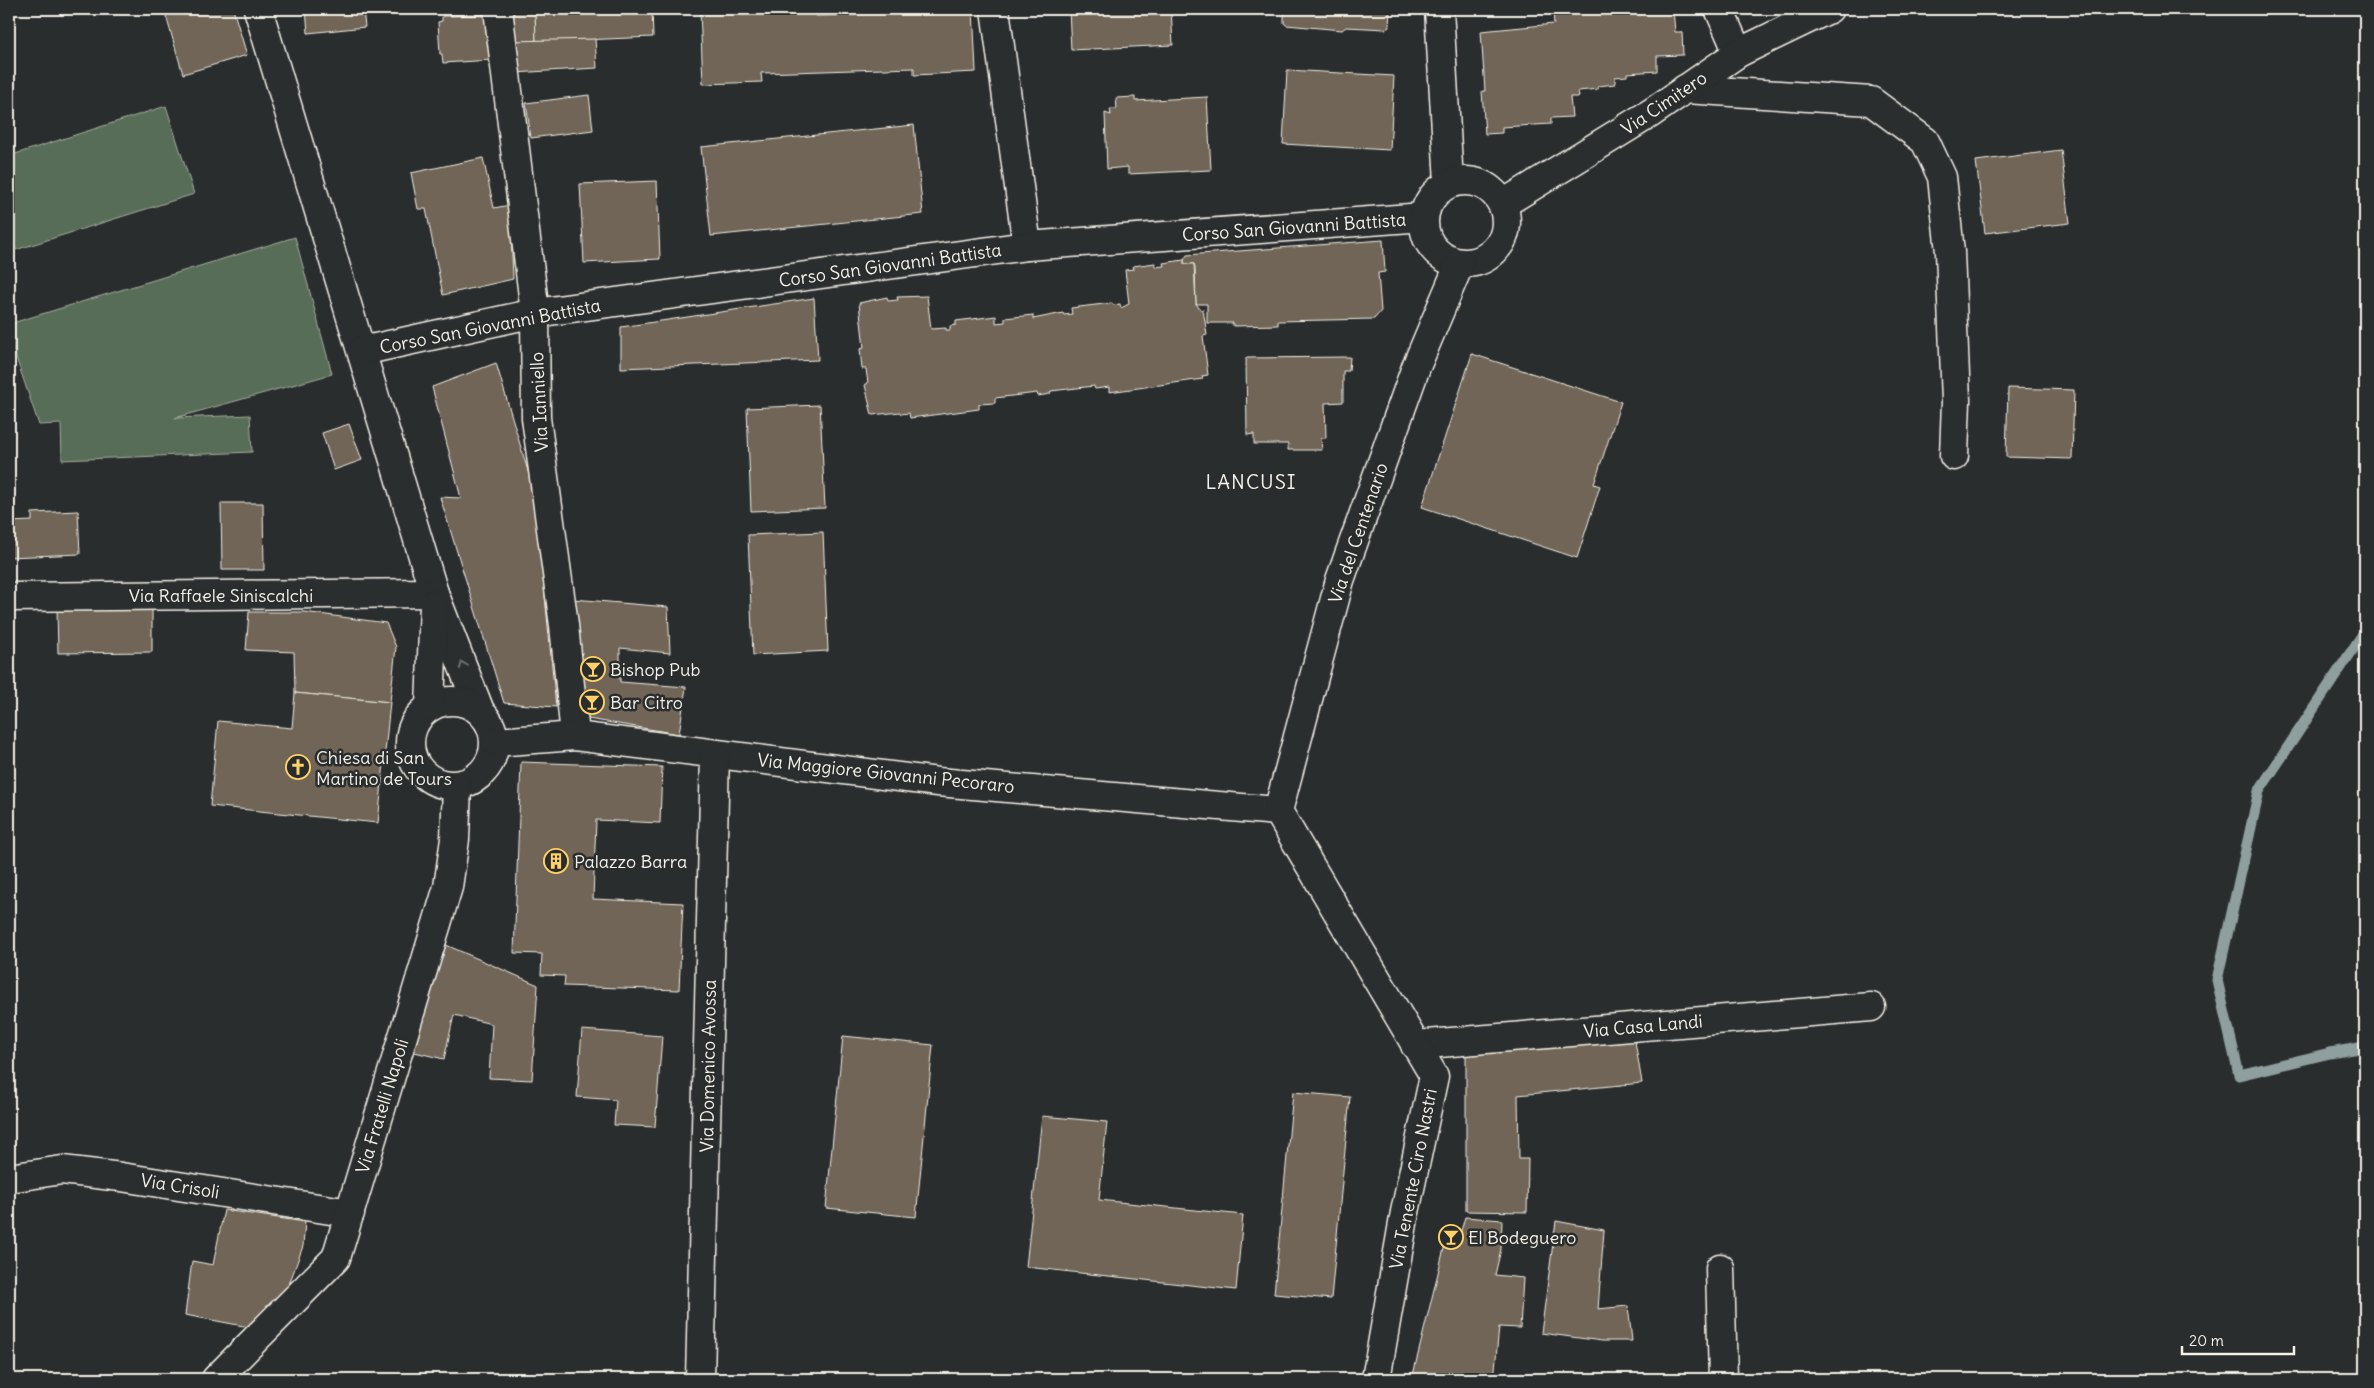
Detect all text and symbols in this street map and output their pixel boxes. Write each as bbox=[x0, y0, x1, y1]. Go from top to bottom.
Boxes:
street label: Via Cimitero bbox=[1617, 66, 1711, 140]
street label: Corso San Giovanni Battista bbox=[1181, 208, 1407, 246]
street label: Corso San Giovanni Battista bbox=[777, 238, 1003, 292]
street label: Corso San Giovanni Battista bbox=[378, 293, 602, 359]
street label: Via Ianniello bbox=[525, 351, 553, 453]
street label: Via del Centenario bbox=[1323, 460, 1393, 606]
district label: LANCUSI bbox=[1205, 469, 1297, 494]
street label: Via Raffaele Siniscalchi bbox=[129, 584, 313, 607]
bar icon: Bishop Pub bbox=[580, 656, 606, 682]
place label: Bishop Pub bbox=[610, 658, 700, 681]
one-way arrow bbox=[458, 662, 468, 670]
bar icon: Bar Citro bbox=[579, 689, 605, 715]
place label: Bar Citro bbox=[610, 691, 683, 714]
place label: Chiesa di San Martino de Tours bbox=[316, 746, 452, 790]
street label: Via Maggiore Giovanni Pecoraro bbox=[756, 748, 1016, 798]
church icon: Chiesa di San Martino de Tours bbox=[285, 754, 311, 780]
building icon: Palazzo Barra bbox=[543, 848, 569, 874]
place label: Palazzo Barra bbox=[574, 850, 687, 873]
street label: Via Domenico Avossa bbox=[695, 979, 721, 1153]
street label: Via Casa Landi bbox=[1582, 1009, 1704, 1043]
street label: Via Fratelli Napoli bbox=[351, 1036, 413, 1176]
street label: Via Tenente Ciro Nastri bbox=[1384, 1087, 1442, 1271]
street label: Via Crisoli bbox=[139, 1168, 221, 1204]
bar icon: El Bodeguero bbox=[1438, 1224, 1464, 1250]
place label: El Bodeguero bbox=[1468, 1226, 1576, 1249]
scale bar bbox=[2182, 1323, 2294, 1355]
text: 20 m bbox=[2189, 1331, 2224, 1350]

